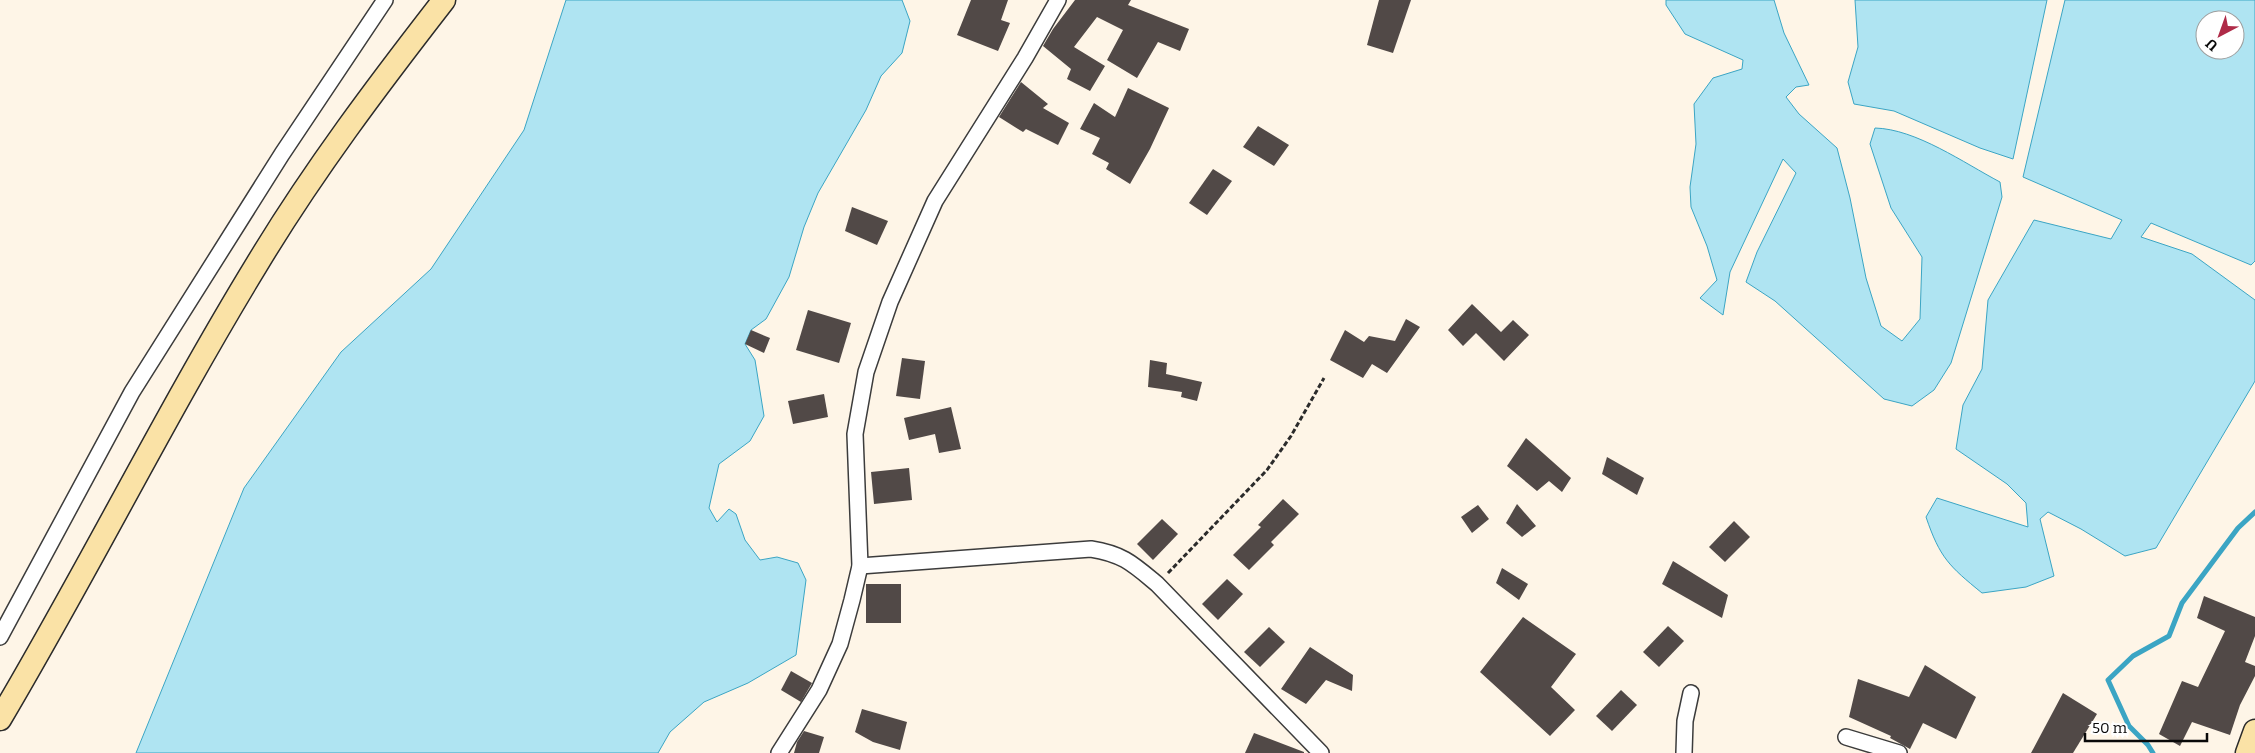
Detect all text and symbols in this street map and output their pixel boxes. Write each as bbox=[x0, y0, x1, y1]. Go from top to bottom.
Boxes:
north arrow bbox=[2195, 10, 2245, 60]
text: U bbox=[2202, 34, 2221, 54]
scale bar bbox=[2085, 710, 2208, 742]
text: 50 m bbox=[2092, 719, 2128, 737]

